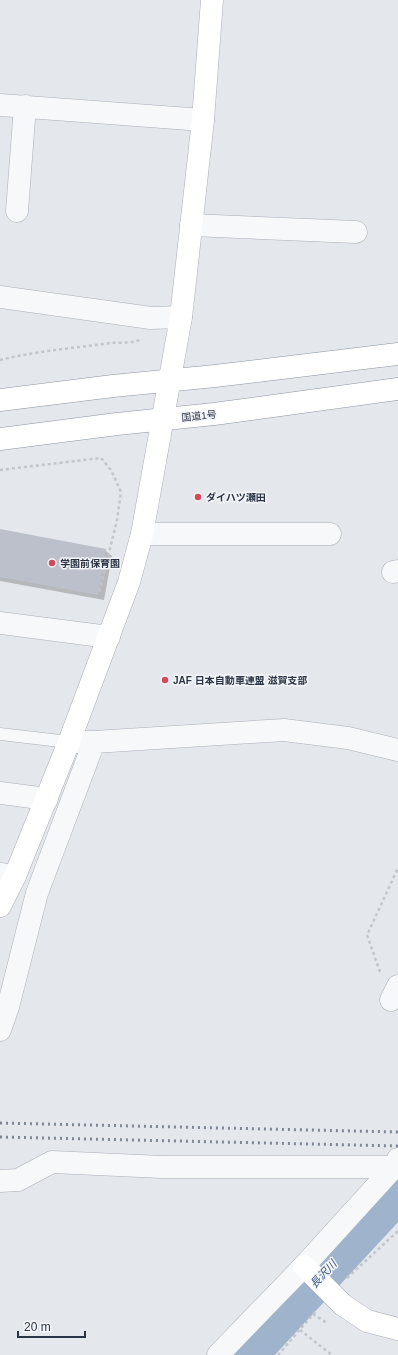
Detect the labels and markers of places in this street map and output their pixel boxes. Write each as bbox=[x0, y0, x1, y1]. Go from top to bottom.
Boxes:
marker: ダイハツ瀬田 bbox=[193, 492, 203, 502]
place label: ダイハツ瀬田 bbox=[206, 492, 266, 503]
marker: 学園前保育園 bbox=[47, 558, 57, 568]
place label: 学園前保育園 bbox=[60, 558, 120, 569]
marker: JAF 日本自動車連盟 滋賀支部 bbox=[160, 675, 170, 685]
place label: JAF 日本自動車連盟 滋賀支部 bbox=[173, 675, 307, 686]

